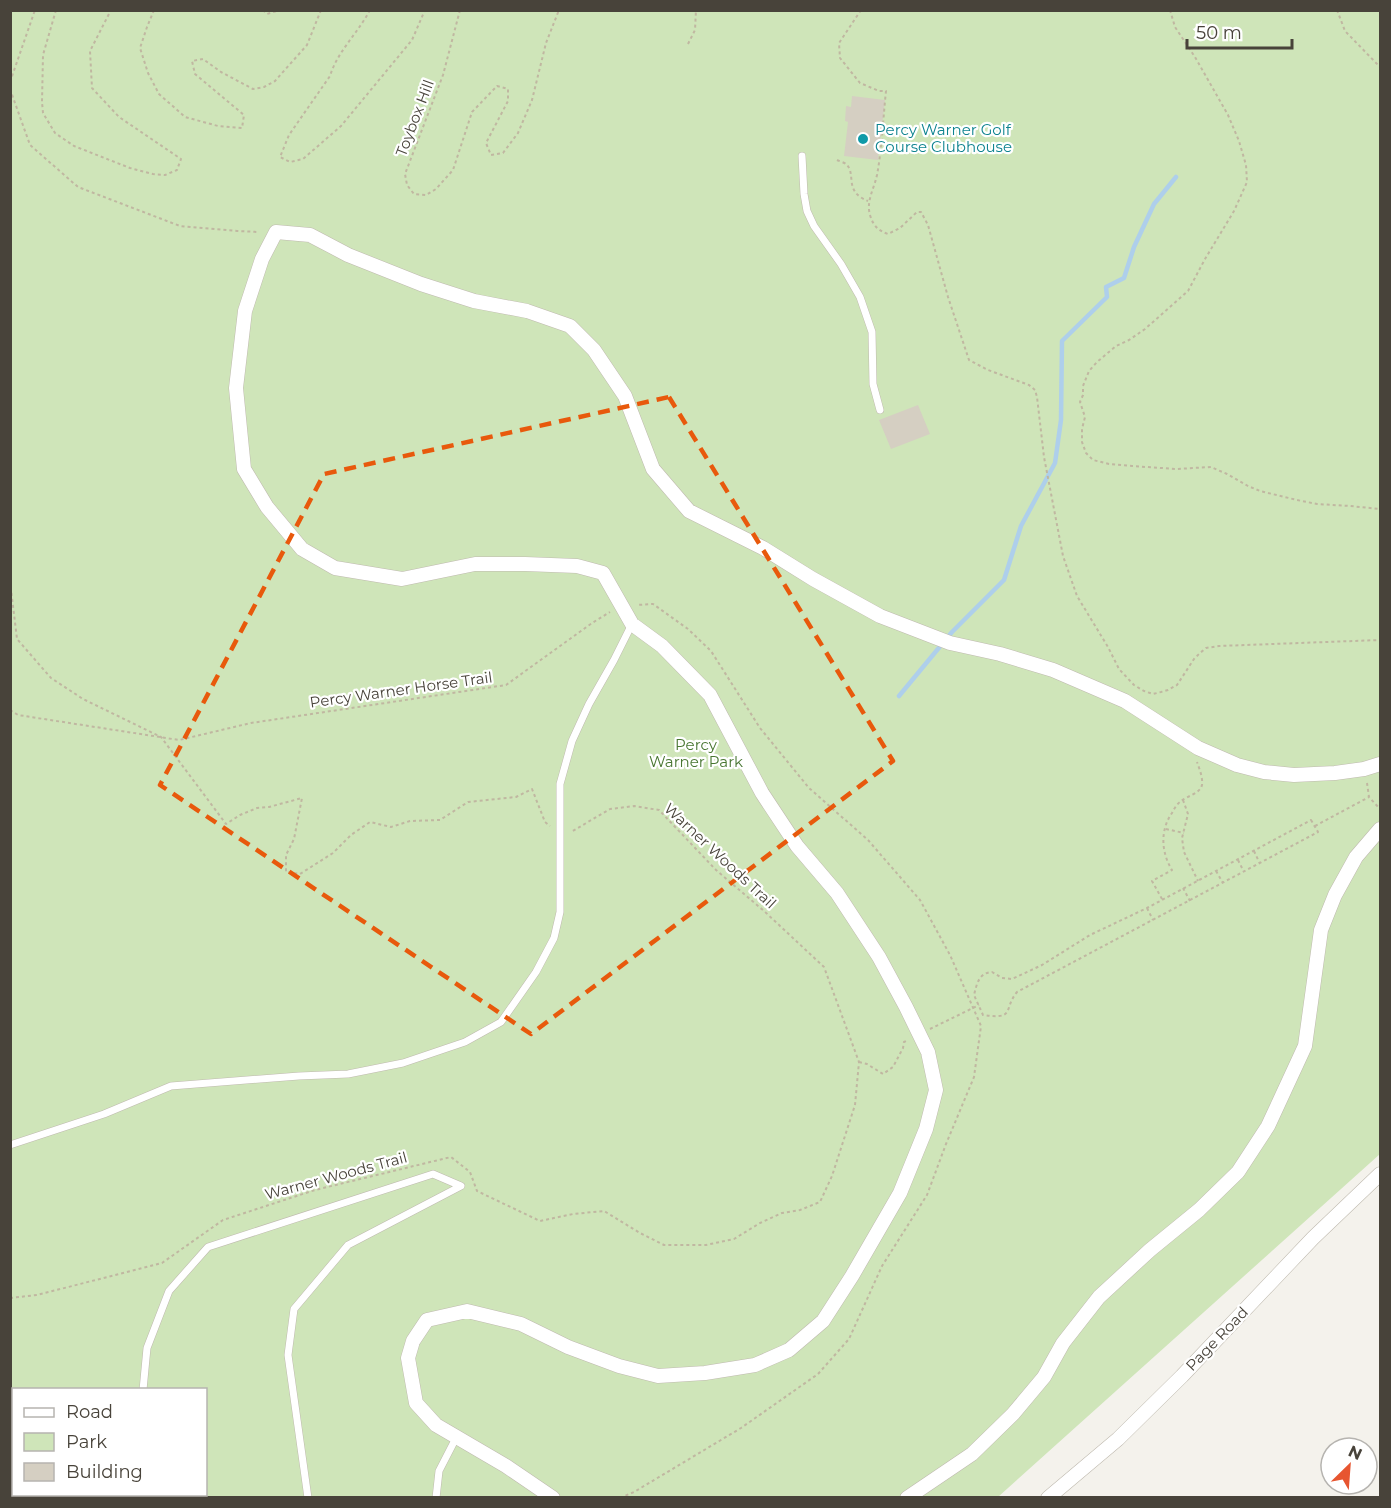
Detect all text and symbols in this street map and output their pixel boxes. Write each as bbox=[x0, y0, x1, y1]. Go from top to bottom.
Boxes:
scale bar bbox=[1187, 12, 1292, 50]
text: 50 m bbox=[1196, 22, 1242, 44]
street label: Toybox Hill bbox=[391, 77, 438, 159]
place label: Percy Warner Golf Course Clubhouse bbox=[875, 120, 1012, 156]
marker: Percy Warner Golf Course Clubhouse bbox=[856, 132, 870, 146]
street label: Percy Warner Horse Trail bbox=[308, 667, 493, 712]
park label: Percy Warner Park bbox=[649, 735, 743, 771]
street label: Warner Woods Trail bbox=[660, 799, 780, 913]
street label: Warner Woods Trail bbox=[263, 1147, 409, 1204]
street label: Page Road bbox=[1181, 1303, 1252, 1375]
legend bbox=[12, 1388, 207, 1496]
text: Road bbox=[66, 1401, 113, 1423]
text: Park bbox=[66, 1431, 107, 1453]
north arrow bbox=[1319, 1436, 1379, 1496]
text: N bbox=[1345, 1442, 1365, 1464]
text: Building bbox=[66, 1461, 143, 1483]

